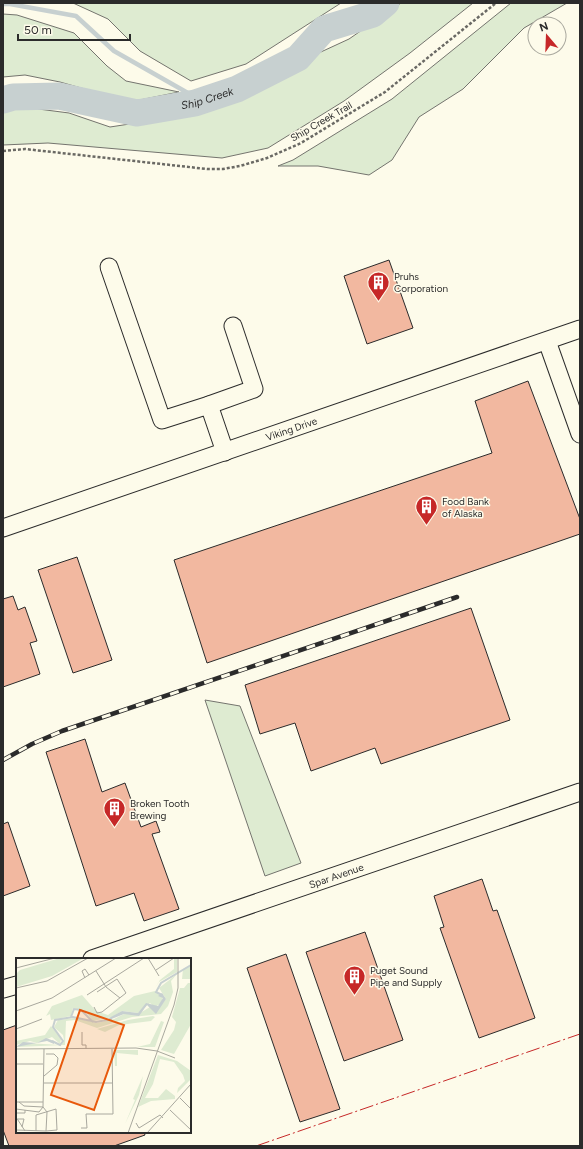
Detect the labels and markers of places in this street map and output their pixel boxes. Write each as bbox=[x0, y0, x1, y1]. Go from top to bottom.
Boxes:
building icon: Pruhs Corporation bbox=[365, 269, 391, 302]
place label: Pruhs Corporation bbox=[394, 270, 448, 295]
building icon: Food Bank of Alaska bbox=[413, 494, 439, 527]
place label: Food Bank of Alaska bbox=[442, 495, 489, 520]
building icon: Broken Tooth Brewing bbox=[102, 796, 128, 829]
place label: Broken Tooth Brewing bbox=[130, 797, 190, 822]
building icon: Puget Sound Pipe and Supply bbox=[342, 963, 368, 996]
place label: Puget Sound Pipe and Supply bbox=[370, 964, 443, 989]

